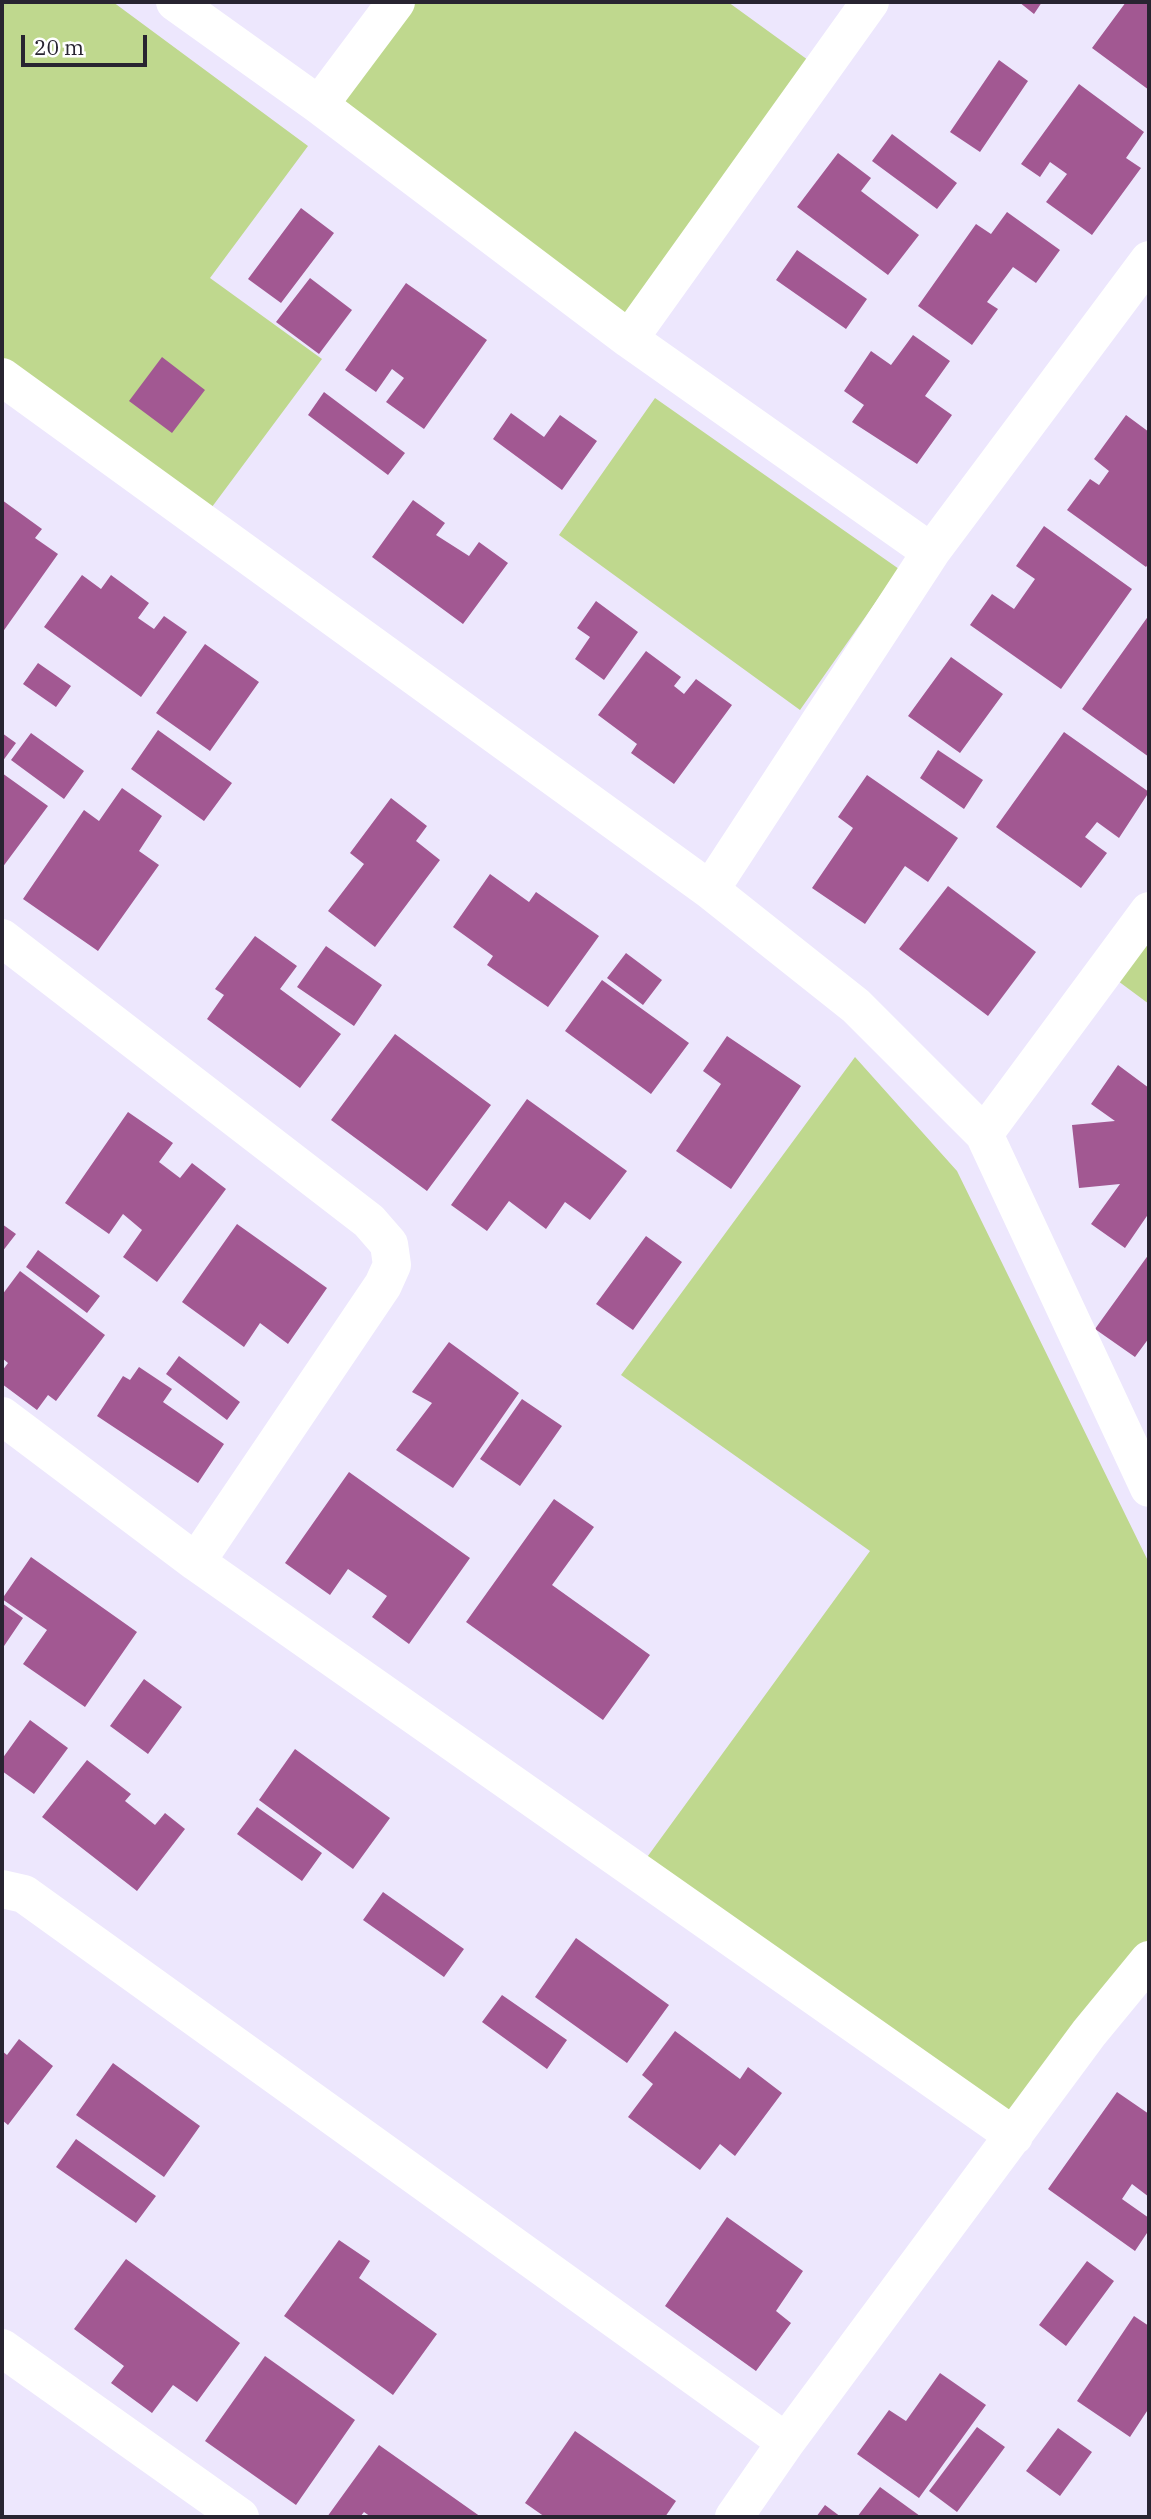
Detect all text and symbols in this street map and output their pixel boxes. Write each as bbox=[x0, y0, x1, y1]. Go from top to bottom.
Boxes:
scale bar bbox=[24, 21, 150, 65]
text: 20 m bbox=[34, 33, 84, 61]

